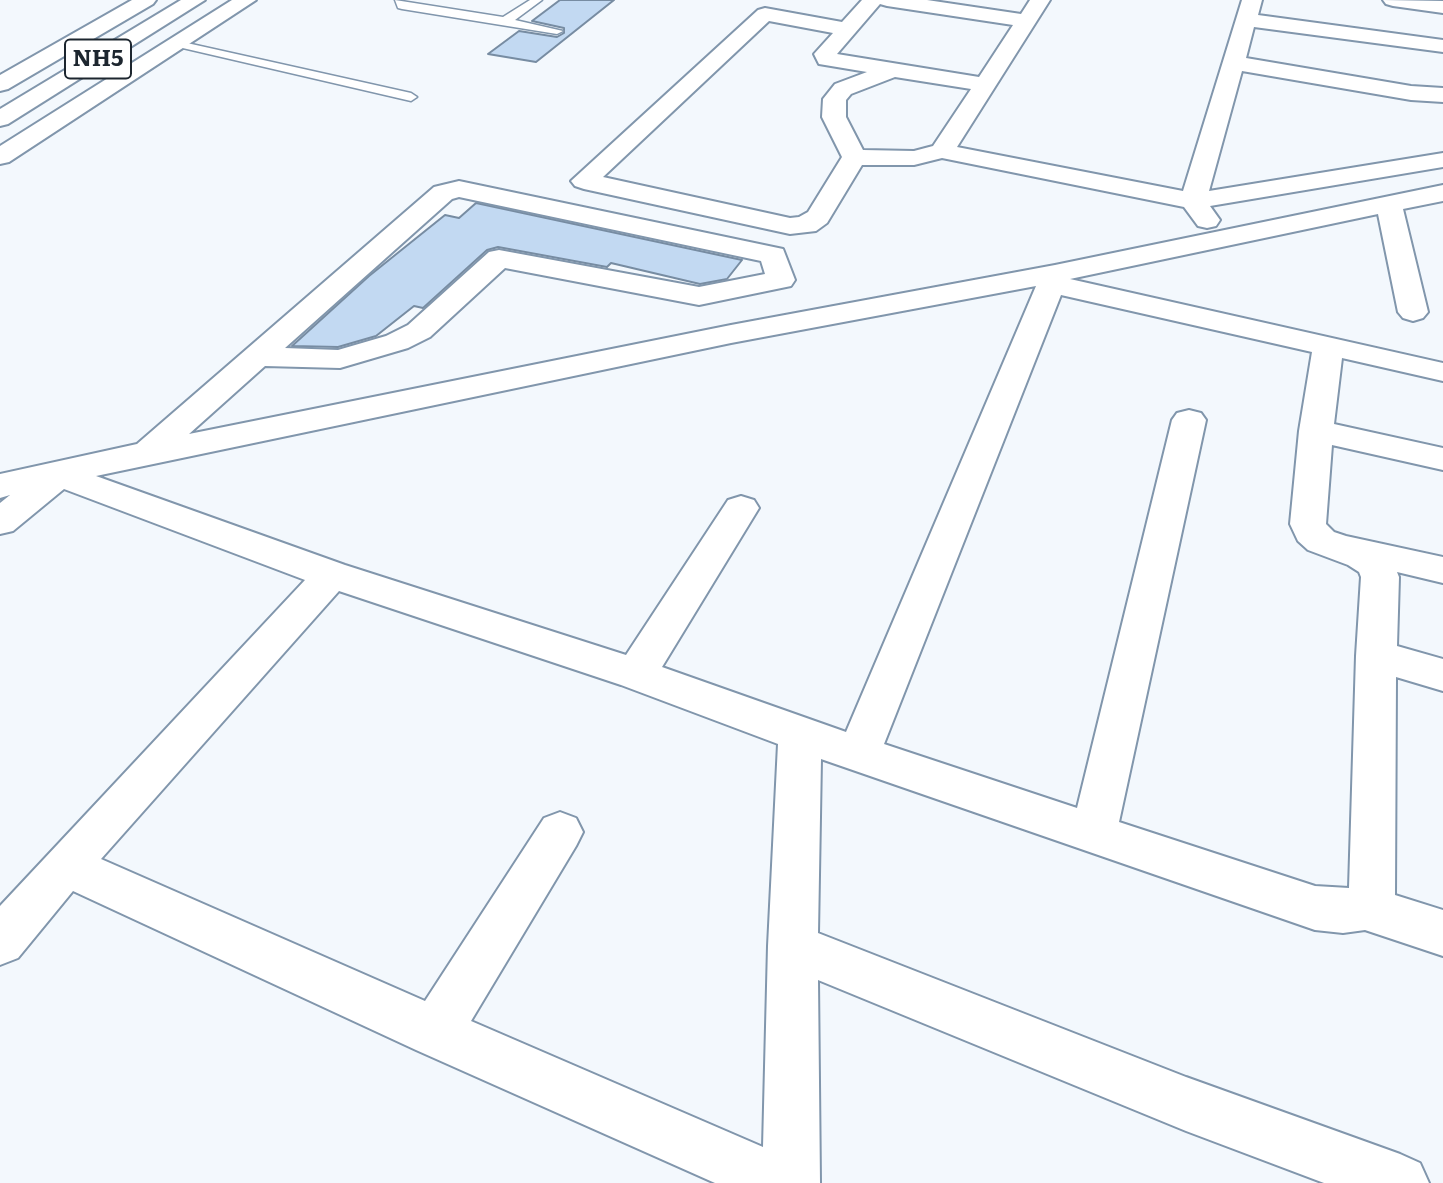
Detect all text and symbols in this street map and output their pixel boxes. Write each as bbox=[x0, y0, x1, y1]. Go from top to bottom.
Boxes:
road number: NH5 bbox=[65, 40, 131, 78]

